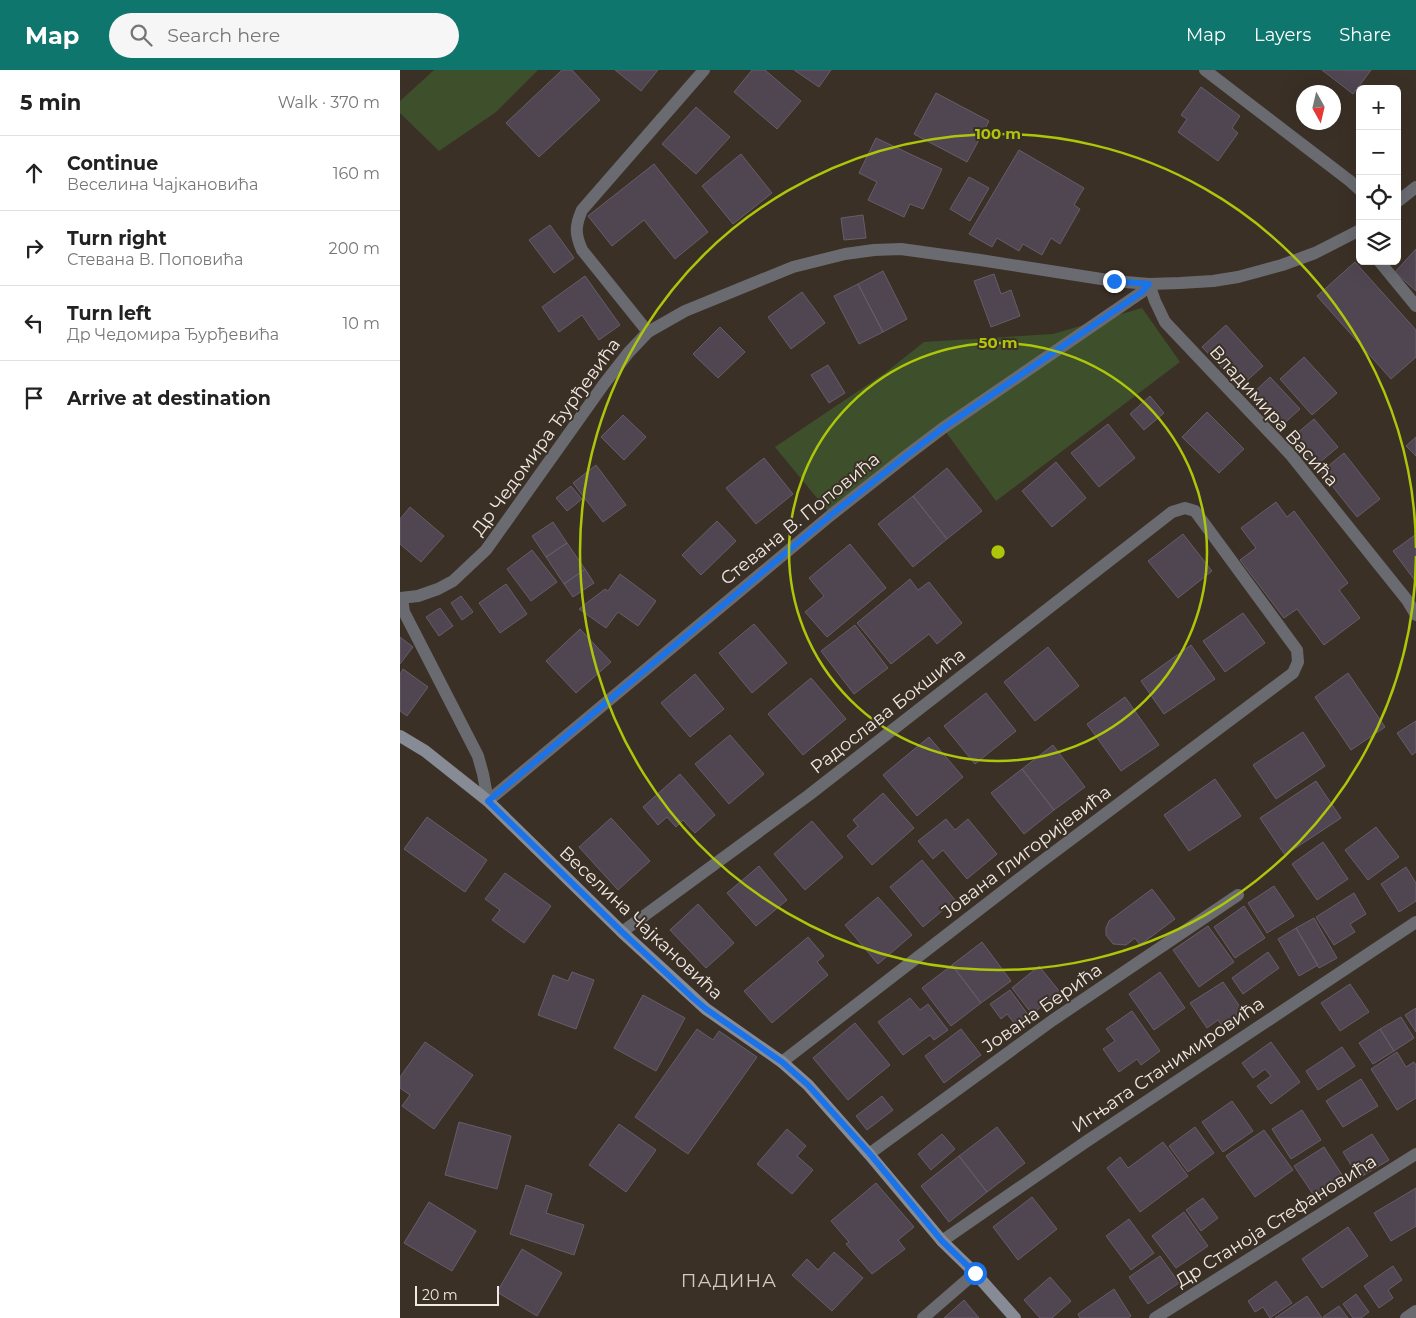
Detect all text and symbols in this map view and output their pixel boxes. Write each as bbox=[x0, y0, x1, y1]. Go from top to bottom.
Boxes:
search box bbox=[109, 13, 459, 58]
text: Map bbox=[25, 21, 79, 50]
icon: search bbox=[127, 21, 155, 49]
text: Search here bbox=[167, 24, 280, 47]
text: Map bbox=[1186, 24, 1226, 46]
text: Layers bbox=[1254, 24, 1311, 46]
text: Share bbox=[1339, 24, 1391, 46]
north arrow bbox=[1296, 85, 1341, 130]
map controls bbox=[1356, 85, 1401, 265]
button: + bbox=[1356, 85, 1401, 130]
text: 5 min bbox=[20, 90, 81, 115]
text: Walk · 370 m bbox=[278, 93, 380, 112]
text: 100 m bbox=[975, 124, 1021, 143]
button: − bbox=[1356, 130, 1401, 175]
text: Continue bbox=[67, 152, 158, 175]
icon: ahead bbox=[20, 159, 48, 187]
text: 160 m bbox=[333, 164, 380, 183]
text: Веселина Чајкановића bbox=[67, 175, 258, 194]
button: locate bbox=[1356, 175, 1401, 220]
button: layers bbox=[1356, 220, 1401, 265]
text: Turn right bbox=[67, 227, 167, 250]
icon: right bbox=[20, 234, 48, 262]
text: 200 m bbox=[329, 239, 380, 258]
text: Стевана В. Поповића bbox=[67, 250, 243, 269]
route end bbox=[1103, 270, 1126, 293]
text: Turn left bbox=[67, 302, 152, 325]
icon: left bbox=[20, 309, 48, 337]
text: 10 m bbox=[342, 314, 380, 333]
text: Др Чедомира Ђурђевића bbox=[67, 325, 279, 344]
text: 50 m bbox=[978, 333, 1018, 352]
street label: Др Чедомира Ђурђевића bbox=[467, 334, 625, 540]
street label: Владимира Васића bbox=[1205, 341, 1343, 491]
icon: arrive bbox=[20, 384, 48, 412]
text: Arrive at destination bbox=[67, 387, 271, 410]
street label: Стевана В. Поповића bbox=[716, 448, 884, 590]
centre of rings bbox=[989, 543, 1007, 561]
street label: Радослава Бокшића bbox=[806, 644, 970, 778]
street label: Јована Глигоријевића bbox=[937, 781, 1115, 923]
street label: Веселина Чајкановића bbox=[555, 842, 727, 1004]
street label: Јована Берића bbox=[978, 958, 1106, 1058]
street label: Игњата Станимировића bbox=[1068, 992, 1268, 1138]
street label: Др Станоја Стефановића bbox=[1172, 1150, 1380, 1292]
route start bbox=[964, 1262, 987, 1285]
district label: ПАДИНА bbox=[681, 1269, 777, 1292]
scale bar bbox=[415, 1283, 499, 1306]
text: 20 m bbox=[422, 1286, 458, 1304]

